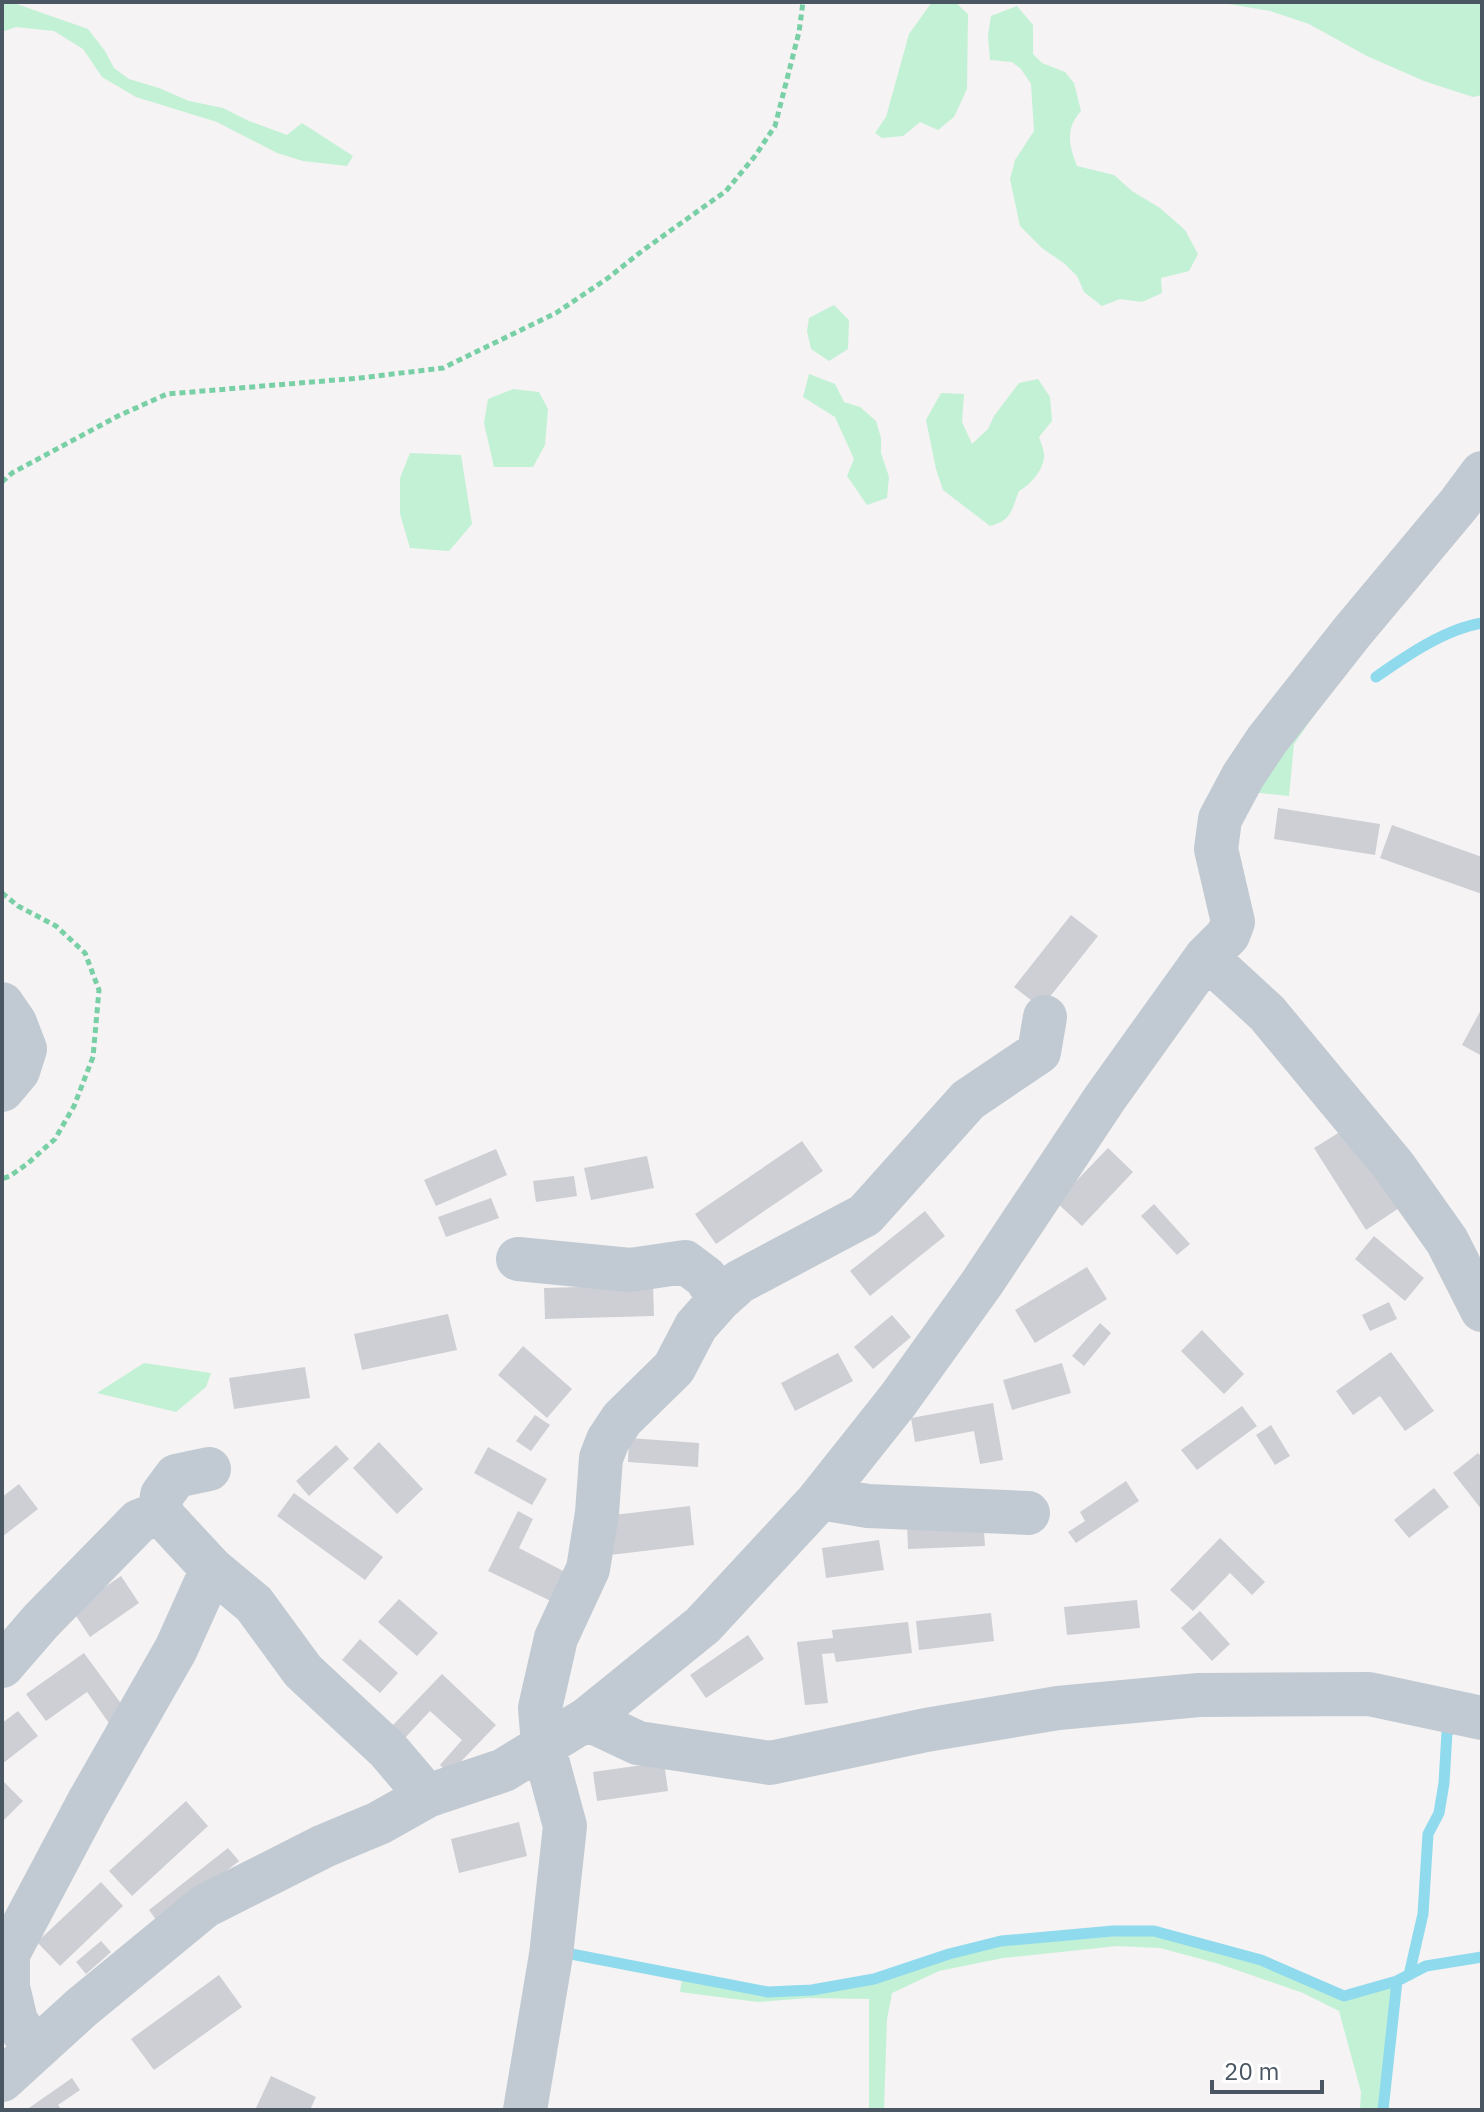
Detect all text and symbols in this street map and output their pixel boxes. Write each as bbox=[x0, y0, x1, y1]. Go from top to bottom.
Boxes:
scale bar bbox=[1212, 2044, 1322, 2094]
text: 20 m bbox=[1224, 2055, 1279, 2087]

